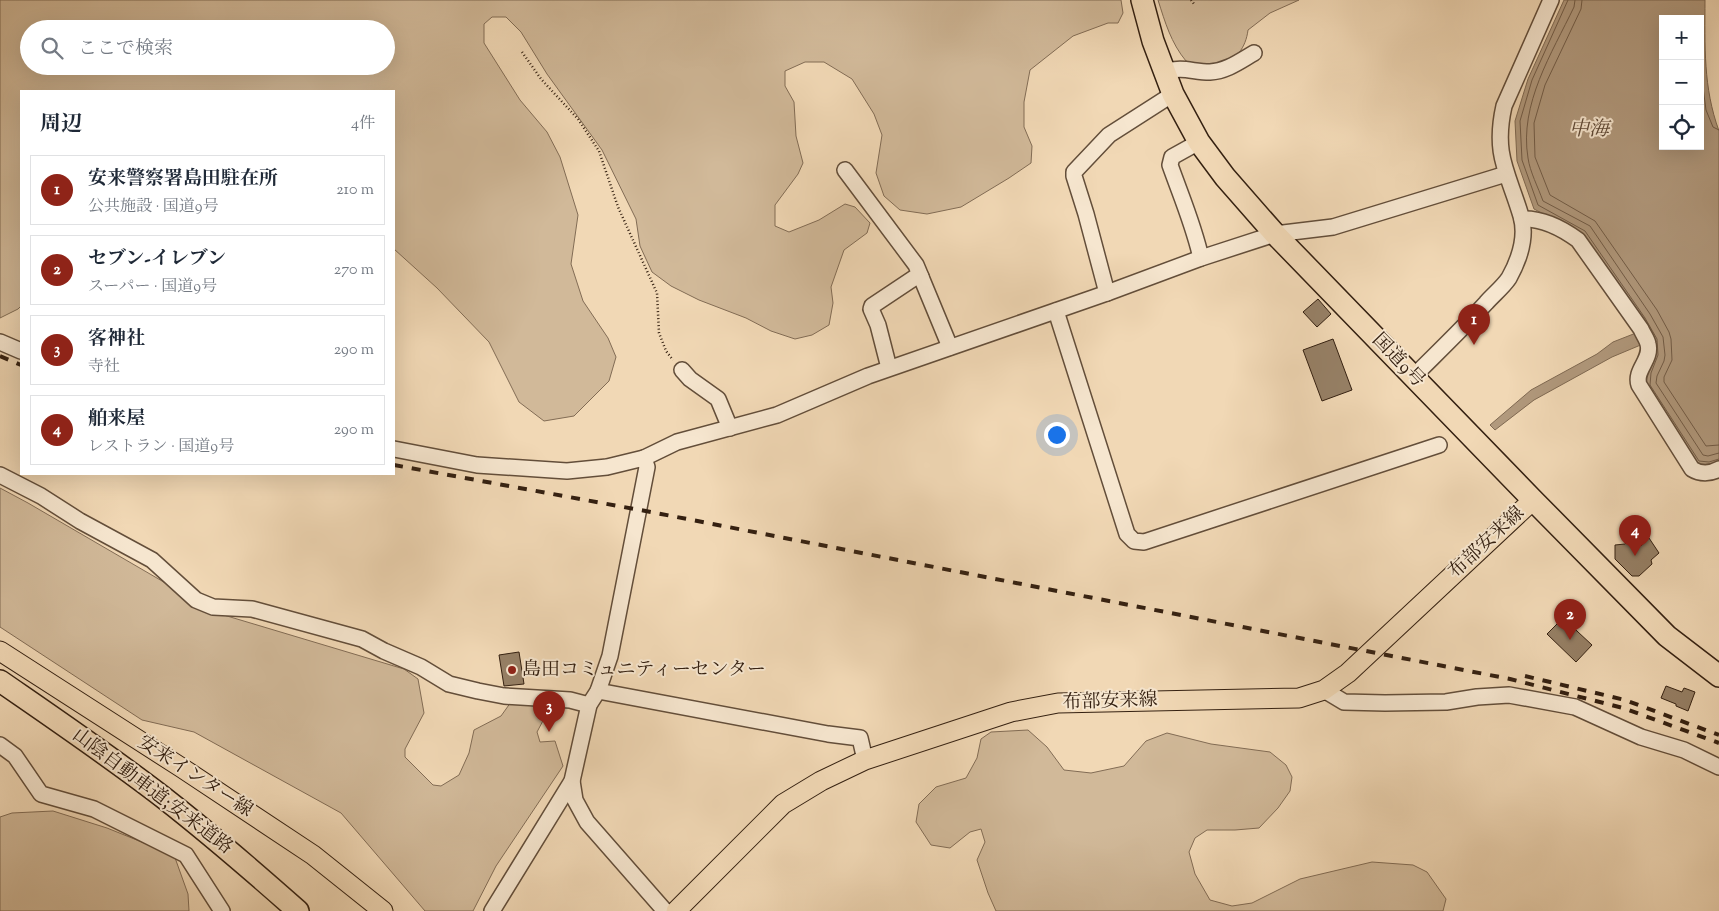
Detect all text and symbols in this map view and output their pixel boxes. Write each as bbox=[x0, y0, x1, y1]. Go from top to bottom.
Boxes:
map controls bbox=[1659, 15, 1704, 150]
button: + bbox=[1659, 15, 1704, 60]
search box bbox=[20, 20, 395, 75]
icon: search bbox=[38, 34, 66, 62]
text: ここで検索 bbox=[78, 36, 173, 63]
button: − bbox=[1659, 60, 1704, 105]
button: locate bbox=[1659, 105, 1704, 150]
text: 周辺 bbox=[40, 110, 82, 140]
text: 4件 bbox=[351, 113, 375, 136]
water label: 中海 bbox=[1569, 116, 1612, 145]
text: 安来警察署島田駐在所 bbox=[88, 166, 278, 193]
text: 1 bbox=[54, 179, 60, 202]
text: 210 m bbox=[336, 179, 374, 202]
text: 公共施設 · 国道9号 bbox=[88, 196, 219, 219]
text: セブン-イレブン bbox=[88, 246, 226, 273]
text: 2 bbox=[53, 259, 61, 282]
text: 270 m bbox=[334, 259, 374, 282]
text: スーパー · 国道9号 bbox=[88, 276, 217, 299]
pin: 1 bbox=[1458, 304, 1490, 345]
text: 客神社 bbox=[88, 326, 145, 353]
street label: 国道9号 bbox=[1365, 328, 1431, 394]
text: 3 bbox=[54, 339, 60, 362]
text: 290 m bbox=[334, 339, 374, 362]
text: 寺社 bbox=[88, 356, 120, 379]
text: 舶来屋 bbox=[88, 406, 145, 433]
text: 4 bbox=[53, 419, 61, 442]
text: 290 m bbox=[334, 419, 374, 442]
your location bbox=[1044, 422, 1070, 448]
text: レストラン · 国道9号 bbox=[88, 436, 234, 459]
street label: 布部安来線 bbox=[1443, 501, 1531, 585]
pin: 4 bbox=[1619, 515, 1651, 556]
pin: 2 bbox=[1554, 599, 1586, 640]
place label: 島田コミュニティーセンター bbox=[522, 657, 766, 684]
marker: 島田コミュニティーセンター bbox=[506, 664, 518, 676]
street label: 布部安来線 bbox=[1062, 687, 1158, 717]
pin: 3 bbox=[533, 691, 565, 732]
street label: 山陰自動車道;安来道路 bbox=[66, 723, 238, 861]
street label: 安来インター線 bbox=[132, 730, 258, 824]

